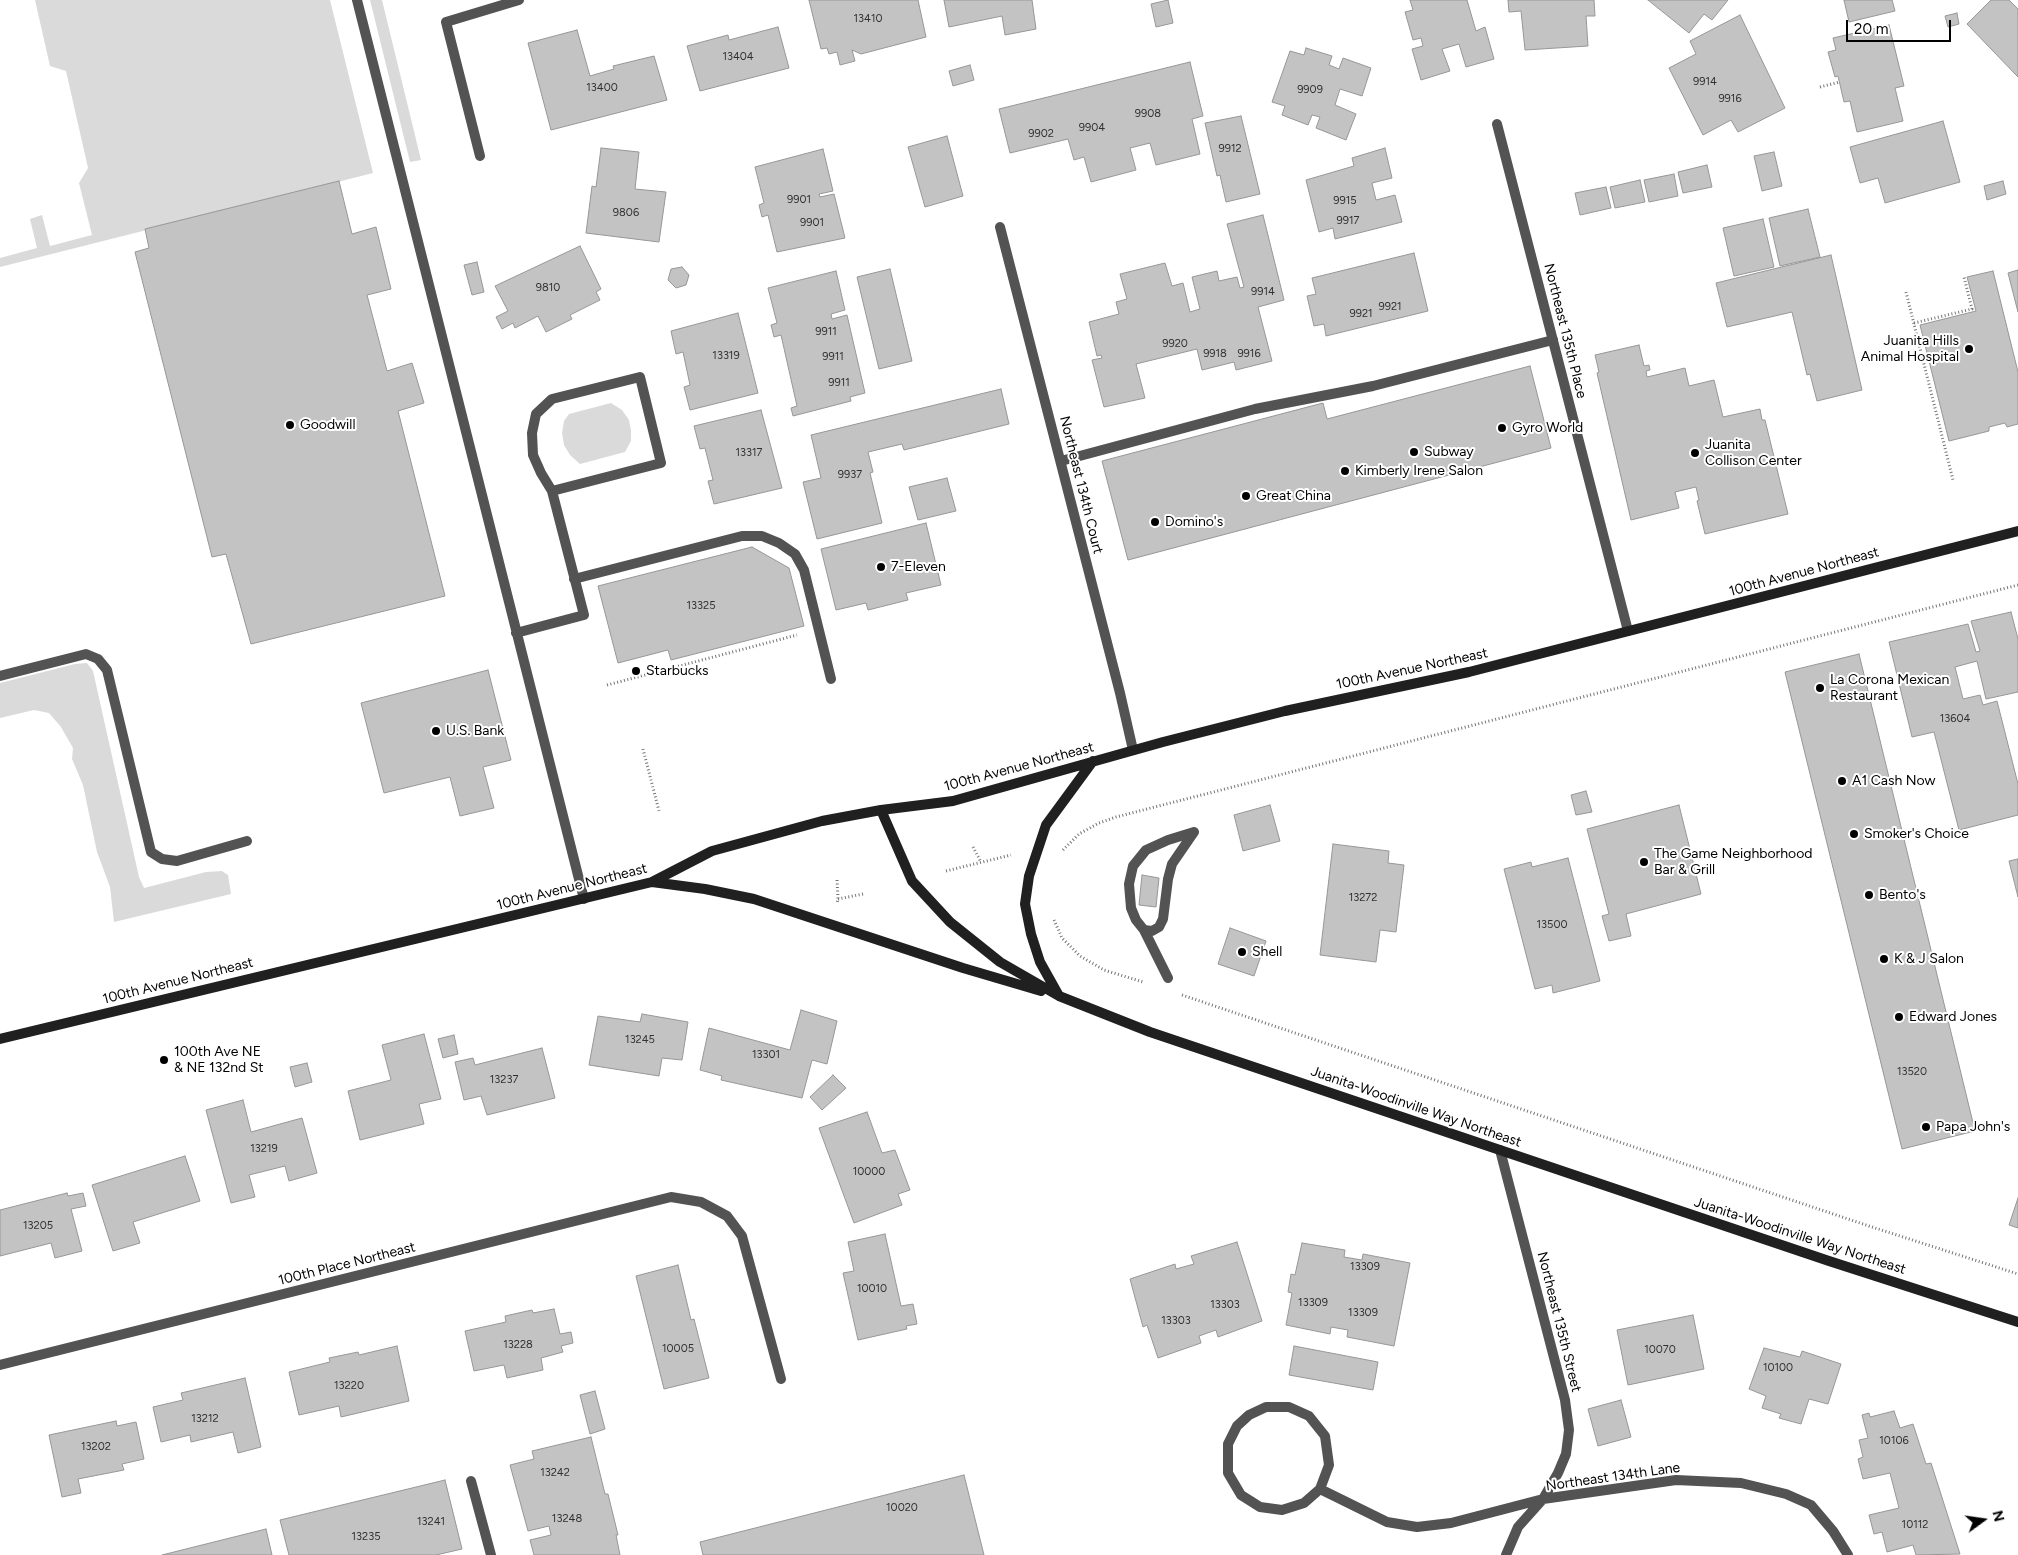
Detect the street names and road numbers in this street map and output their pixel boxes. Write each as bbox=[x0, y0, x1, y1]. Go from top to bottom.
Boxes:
street label: Northeast 135th Place bbox=[1540, 262, 1590, 400]
street label: Northeast 134th Court bbox=[1056, 414, 1106, 556]
street label: 100th Avenue Northeast bbox=[1727, 544, 1881, 600]
street label: 100th Avenue Northeast bbox=[1335, 645, 1489, 693]
street label: 100th Avenue Northeast bbox=[942, 739, 1096, 795]
street label: 100th Avenue Northeast bbox=[495, 860, 649, 914]
street label: 100th Avenue Northeast bbox=[101, 954, 255, 1008]
street label: Juanita-Woodinville Way Northeast bbox=[1308, 1063, 1524, 1151]
street label: Juanita-Woodinville Way Northeast bbox=[1692, 1194, 1908, 1278]
street label: 100th Place Northeast bbox=[277, 1239, 417, 1289]
street label: Northeast 135th Street bbox=[1533, 1250, 1585, 1394]
street label: Northeast 134th Lane bbox=[1545, 1459, 1681, 1495]

